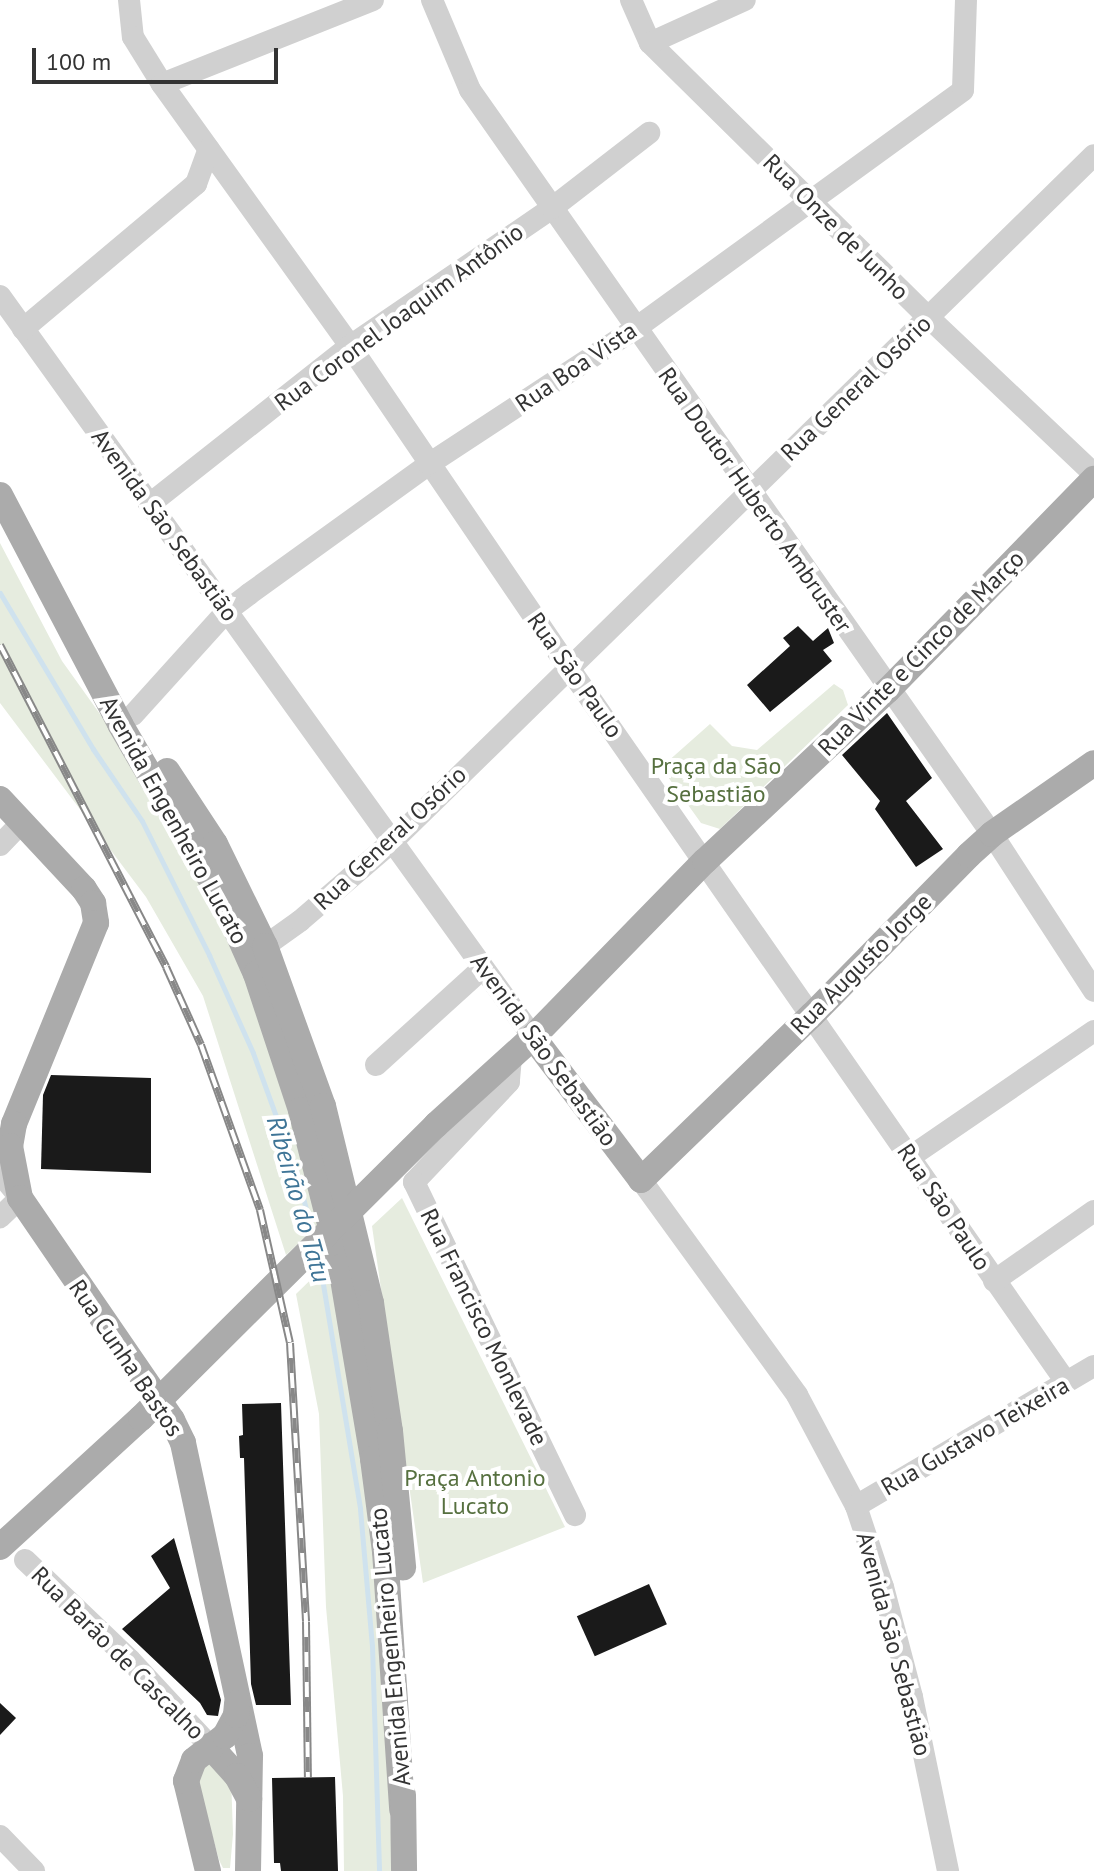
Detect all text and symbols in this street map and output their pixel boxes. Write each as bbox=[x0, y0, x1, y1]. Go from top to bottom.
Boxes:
scale bar bbox=[36, 32, 282, 82]
text: 100 m bbox=[46, 46, 111, 77]
street label: Rua Onze de Junho bbox=[757, 148, 915, 306]
street label: Rua Coronel Joaquim Antônio bbox=[269, 217, 529, 417]
street label: Rua General Osório bbox=[775, 309, 937, 467]
street label: Rua Boa Vista bbox=[510, 316, 642, 418]
street label: Rua Doutor Huberto Ambruster bbox=[652, 361, 858, 639]
street label: Avenida São Sebastião bbox=[86, 423, 244, 627]
street label: Rua Vinte e Cinco de Março bbox=[812, 544, 1030, 762]
street label: Rua São Paulo bbox=[521, 607, 629, 743]
street label: Avenida Engenheiro Lucato bbox=[94, 691, 254, 949]
park label: Praça da São Sebastião bbox=[651, 752, 781, 808]
street label: Rua General Osório bbox=[308, 760, 472, 916]
street label: Rua Augusto Jorge bbox=[784, 887, 938, 1041]
street label: Avenida São Sebastião bbox=[465, 948, 623, 1152]
water label: Ribeirão do Tatu bbox=[260, 1112, 338, 1286]
street label: Rua São Paulo bbox=[891, 1138, 997, 1276]
street label: Rua Francisco Monlevade bbox=[414, 1204, 554, 1450]
street label: Rua Cunha Bastos bbox=[63, 1274, 189, 1442]
street label: Rua Gustavo Teixeira bbox=[876, 1370, 1074, 1502]
park label: Praça Antonio Lucato bbox=[404, 1464, 546, 1520]
street label: Avenida Engenheiro Lucato bbox=[363, 1507, 417, 1787]
street label: Avenida São Sebastião bbox=[850, 1529, 938, 1759]
street label: Rua Barão de Cascalho bbox=[25, 1560, 211, 1746]

